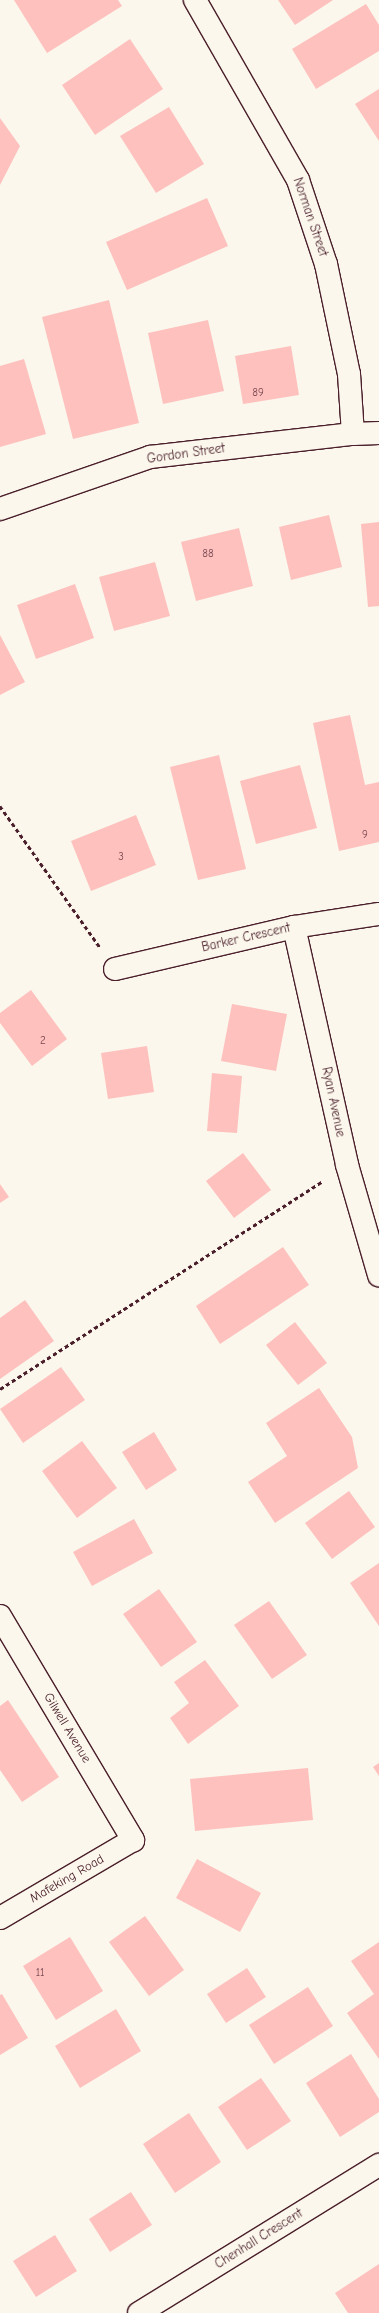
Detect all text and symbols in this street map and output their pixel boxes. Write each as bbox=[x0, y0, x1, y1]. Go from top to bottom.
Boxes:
street label: Norman Street bbox=[289, 176, 331, 258]
house number: 89 bbox=[252, 386, 264, 400]
street label: Gordon Street bbox=[146, 441, 226, 467]
house number: 88 bbox=[202, 547, 214, 561]
house number: 9 bbox=[362, 828, 368, 842]
house number: 3 bbox=[118, 850, 124, 864]
street label: Barker Crescent bbox=[200, 920, 292, 956]
house number: 2 bbox=[40, 1034, 46, 1048]
street label: Ryan Avenue bbox=[318, 1066, 348, 1138]
street label: Gilwell Avenue bbox=[40, 1690, 94, 1766]
street label: Mafeking Road bbox=[27, 1851, 107, 1907]
house number: 11 bbox=[36, 1966, 44, 1980]
street label: Chenhall Crescent bbox=[212, 2206, 306, 2272]

